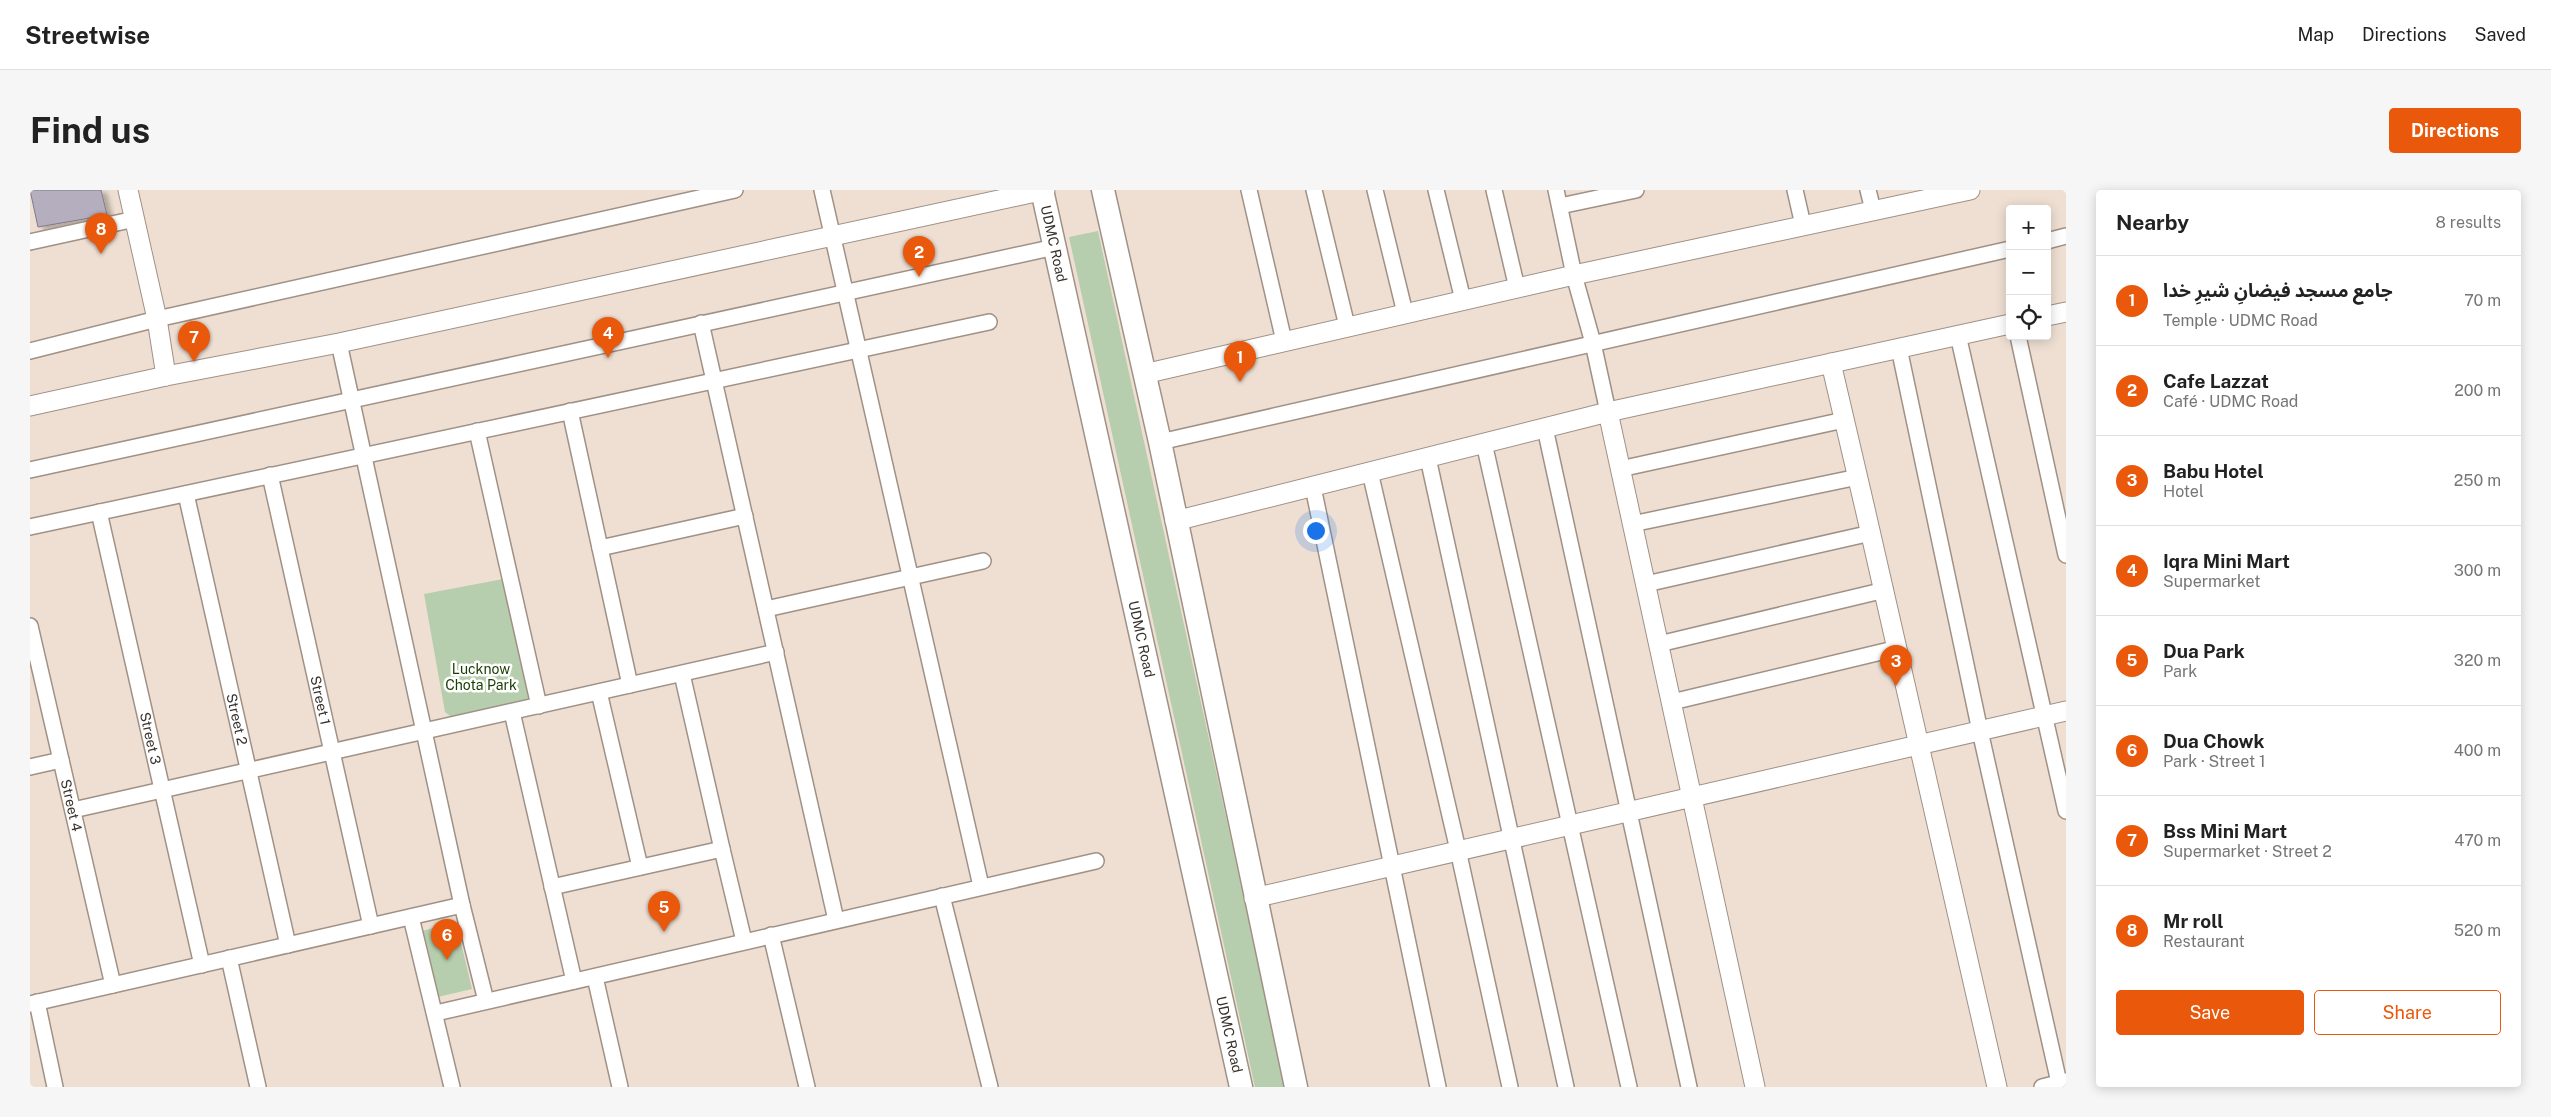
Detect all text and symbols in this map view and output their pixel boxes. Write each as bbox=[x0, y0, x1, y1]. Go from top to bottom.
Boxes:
text: Streetwise bbox=[25, 21, 150, 49]
text: Map bbox=[2297, 24, 2334, 45]
text: Directions bbox=[2362, 24, 2447, 45]
text: Saved bbox=[2475, 24, 2526, 45]
button: Directions bbox=[2389, 108, 2521, 153]
text: Find us bbox=[30, 110, 150, 151]
street label: UDMC Road bbox=[1038, 204, 1070, 284]
map controls bbox=[2006, 205, 2051, 340]
button: + bbox=[2006, 205, 2051, 250]
text: Nearby bbox=[2116, 210, 2189, 235]
pin: 8 bbox=[85, 213, 117, 254]
text: 8 results bbox=[2436, 213, 2501, 232]
pin: 2 bbox=[903, 236, 935, 277]
button: − bbox=[2006, 250, 2051, 295]
text: جامع مسجد فیضانِ شیرِ خدا bbox=[2163, 279, 2393, 301]
text: 1 bbox=[2129, 291, 2135, 310]
text: 70 m bbox=[2464, 291, 2501, 310]
button: locate bbox=[2006, 295, 2051, 340]
text: Temple · UDMC Road bbox=[2163, 311, 2318, 330]
pin: 4 bbox=[592, 317, 624, 358]
pin: 7 bbox=[178, 321, 210, 362]
pin: 1 bbox=[1224, 341, 1256, 382]
text: Cafe Lazzat bbox=[2163, 370, 2269, 392]
text: 2 bbox=[2127, 381, 2137, 400]
text: 200 m bbox=[2454, 381, 2501, 400]
text: Café · UDMC Road bbox=[2163, 392, 2298, 411]
text: Babu Hotel bbox=[2163, 460, 2264, 482]
text: 3 bbox=[2127, 471, 2137, 490]
text: 250 m bbox=[2454, 471, 2501, 490]
text: Hotel bbox=[2163, 482, 2204, 501]
your location bbox=[1303, 518, 1329, 544]
text: Iqra Mini Mart bbox=[2163, 550, 2290, 572]
text: 4 bbox=[2127, 561, 2137, 580]
text: 300 m bbox=[2454, 561, 2501, 580]
text: Supermarket bbox=[2163, 572, 2260, 591]
street label: UDMC Road bbox=[1125, 599, 1158, 679]
text: Dua Park bbox=[2163, 640, 2245, 662]
pin: 3 bbox=[1880, 645, 1912, 686]
text: 5 bbox=[2127, 651, 2137, 670]
text: 320 m bbox=[2454, 651, 2501, 670]
park label: Lucknow Chota Park bbox=[445, 661, 517, 693]
text: Park bbox=[2163, 662, 2197, 681]
street label: Street 1 bbox=[307, 674, 334, 727]
street label: Street 2 bbox=[223, 692, 251, 747]
street label: Street 3 bbox=[137, 711, 164, 766]
text: Dua Chowk bbox=[2163, 730, 2265, 752]
text: 6 bbox=[2127, 741, 2137, 760]
text: 400 m bbox=[2454, 741, 2501, 760]
text: Park · Street 1 bbox=[2163, 752, 2266, 771]
street label: Street 4 bbox=[58, 778, 85, 833]
text: Bss Mini Mart bbox=[2163, 820, 2287, 842]
text: 7 bbox=[2127, 831, 2137, 850]
text: 470 m bbox=[2454, 831, 2501, 850]
text: Supermarket · Street 2 bbox=[2163, 842, 2332, 861]
pin: 5 bbox=[648, 891, 680, 932]
text: Mr roll bbox=[2163, 910, 2224, 932]
pin: 6 bbox=[431, 919, 463, 960]
text: 8 bbox=[2127, 921, 2137, 940]
text: 520 m bbox=[2454, 921, 2501, 940]
text: Restaurant bbox=[2163, 932, 2245, 951]
button: Save bbox=[2116, 990, 2304, 1035]
button: Share bbox=[2314, 990, 2501, 1035]
street label: UDMC Road bbox=[1213, 995, 1246, 1074]

